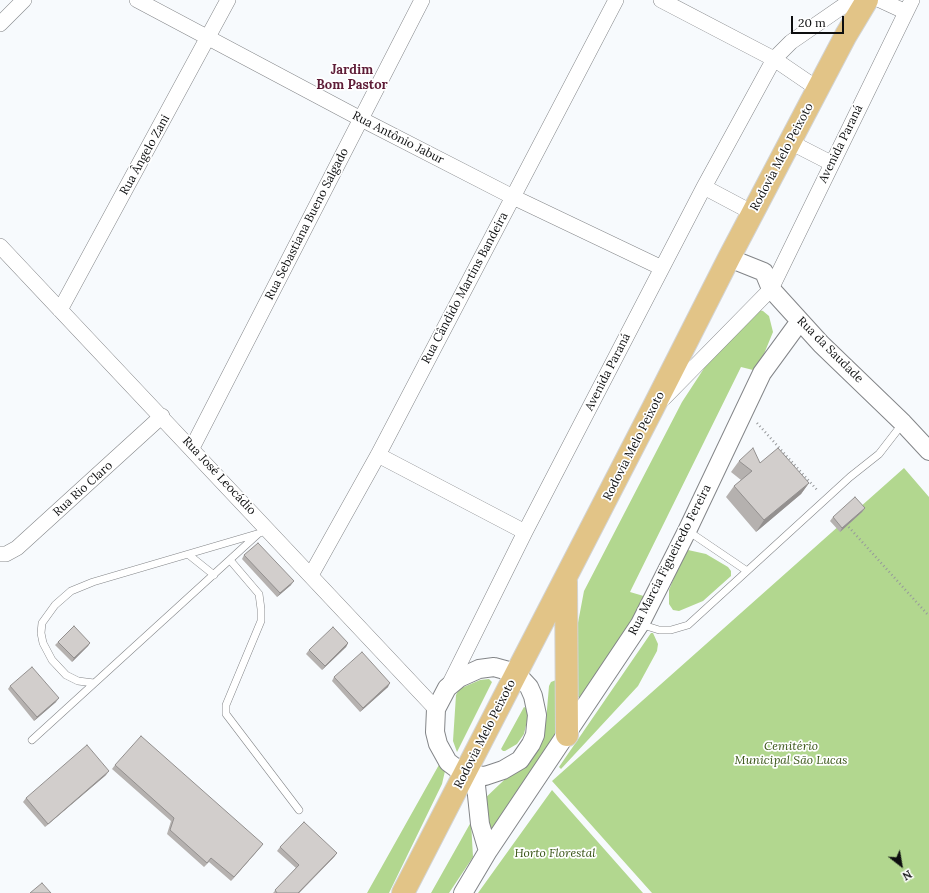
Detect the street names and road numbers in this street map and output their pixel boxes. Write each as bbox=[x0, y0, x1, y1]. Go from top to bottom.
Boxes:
street label: Rodovia Melo Peixoto bbox=[747, 101, 817, 213]
street label: Avenida Paraná bbox=[816, 103, 866, 185]
street label: Rua Antônio Jabur bbox=[350, 109, 446, 167]
street label: Rua Ângelo Zani bbox=[117, 112, 173, 198]
street label: Rua Sebastiana Bueno Salgado bbox=[262, 146, 352, 302]
street label: Rua Cândido Martins Bandeira bbox=[419, 210, 511, 366]
street label: Rua da Saudade bbox=[794, 314, 866, 386]
street label: Avenida Paraná bbox=[582, 331, 634, 413]
street label: Rodovia Melo Peixoto bbox=[600, 389, 668, 503]
street label: Rua José Leocádio bbox=[179, 434, 259, 518]
street label: Rua Rio Claro bbox=[50, 459, 116, 519]
street label: Rua Marcia Figueiredo Fereira bbox=[626, 482, 714, 638]
street label: Rodovia Melo Peixoto bbox=[451, 677, 519, 791]

